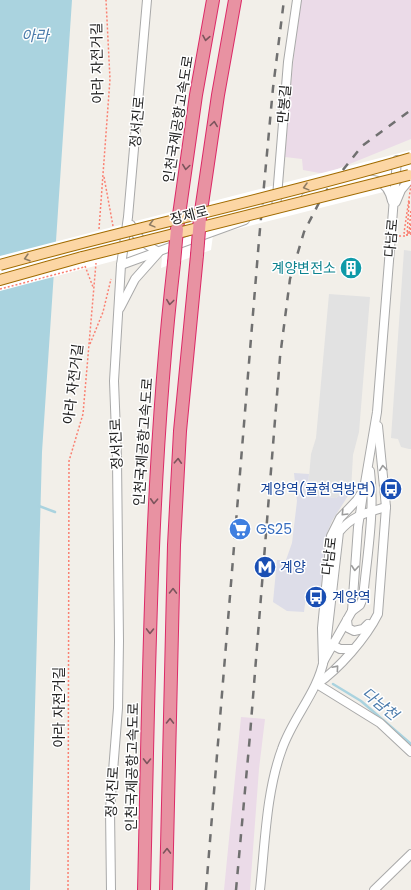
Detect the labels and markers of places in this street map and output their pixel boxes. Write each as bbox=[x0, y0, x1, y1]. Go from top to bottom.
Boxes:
building icon: 계양변전소 bbox=[338, 255, 364, 281]
place label: 계양변전소 bbox=[272, 258, 336, 278]
bus stop icon: 계양역(귤현역방면) bbox=[378, 476, 404, 502]
place label: 계양역(귤현역방면) bbox=[260, 479, 376, 499]
supermarket icon: GS25 bbox=[227, 516, 253, 542]
place label: GS25 bbox=[256, 519, 292, 539]
metro station icon: 계양 bbox=[252, 554, 278, 580]
place label: 계양 bbox=[280, 557, 306, 577]
bus stop icon: 계양역 bbox=[303, 584, 329, 610]
place label: 계양역 bbox=[332, 587, 371, 607]

